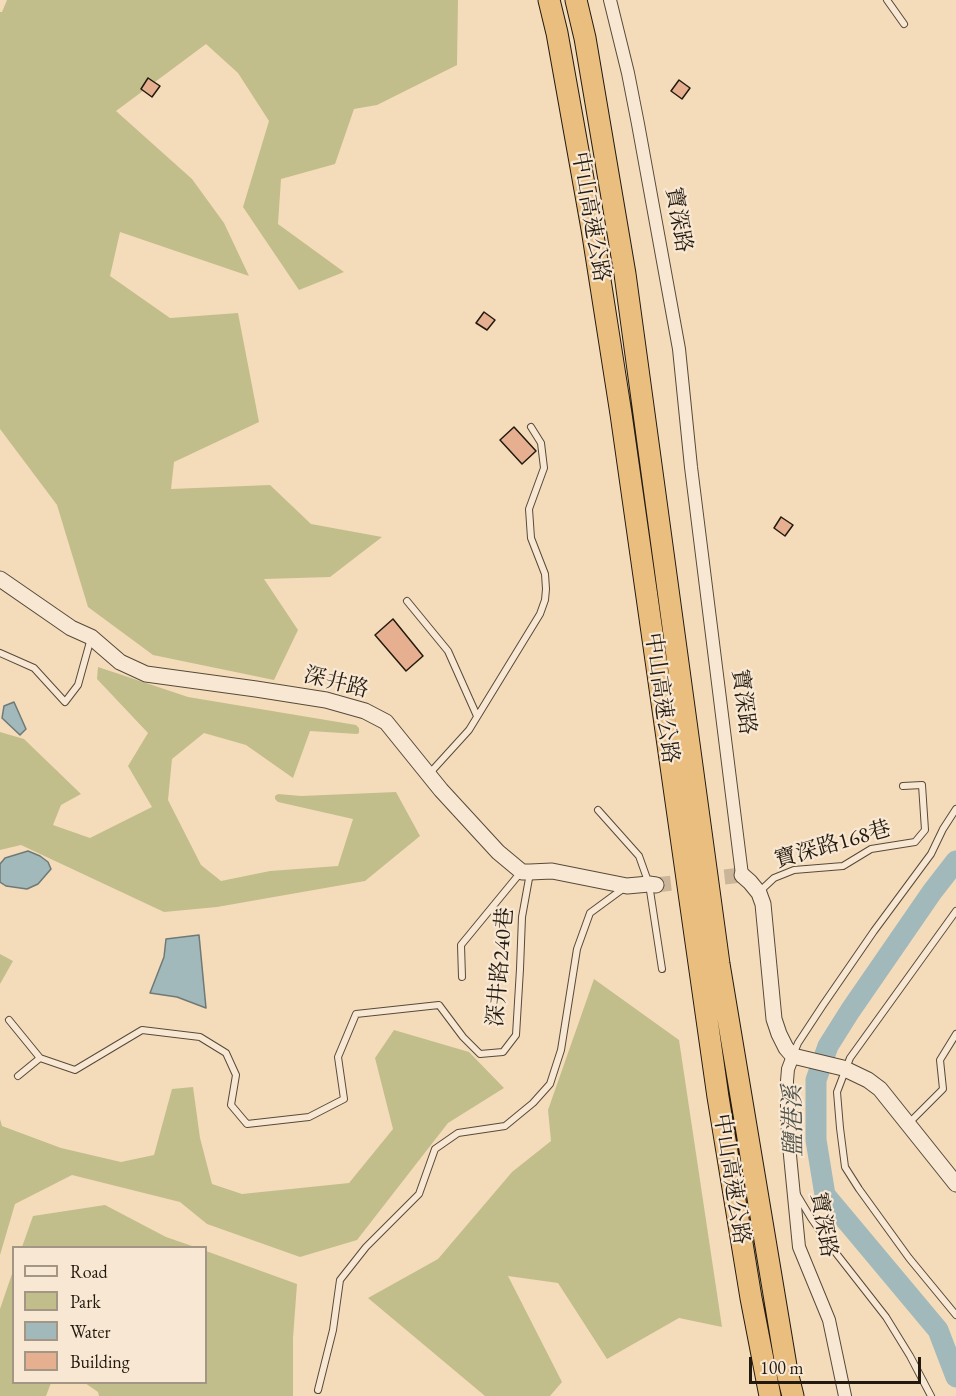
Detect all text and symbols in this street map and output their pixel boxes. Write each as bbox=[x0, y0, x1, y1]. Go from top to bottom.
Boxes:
street label: 中山高速公路 bbox=[566, 150, 614, 284]
street label: 寶深路 bbox=[659, 185, 697, 255]
street label: 中山高速公路 bbox=[639, 631, 683, 765]
street label: 深井路 bbox=[301, 662, 371, 704]
street label: 寶深路 bbox=[726, 668, 760, 736]
street label: 寶深路168巷 bbox=[772, 816, 894, 874]
street label: 深井路240巷 bbox=[483, 906, 519, 1028]
water label: 鹽港溪 bbox=[779, 1085, 809, 1157]
street label: 中山高速公路 bbox=[708, 1112, 754, 1246]
street label: 寶深路 bbox=[804, 1190, 842, 1260]
legend bbox=[12, 1246, 207, 1384]
text: Road bbox=[70, 1260, 108, 1283]
text: Park bbox=[70, 1290, 101, 1313]
text: Water bbox=[70, 1320, 111, 1343]
scale bar bbox=[752, 1345, 924, 1383]
text: Building bbox=[70, 1350, 130, 1373]
text: 100 m bbox=[760, 1356, 804, 1379]

